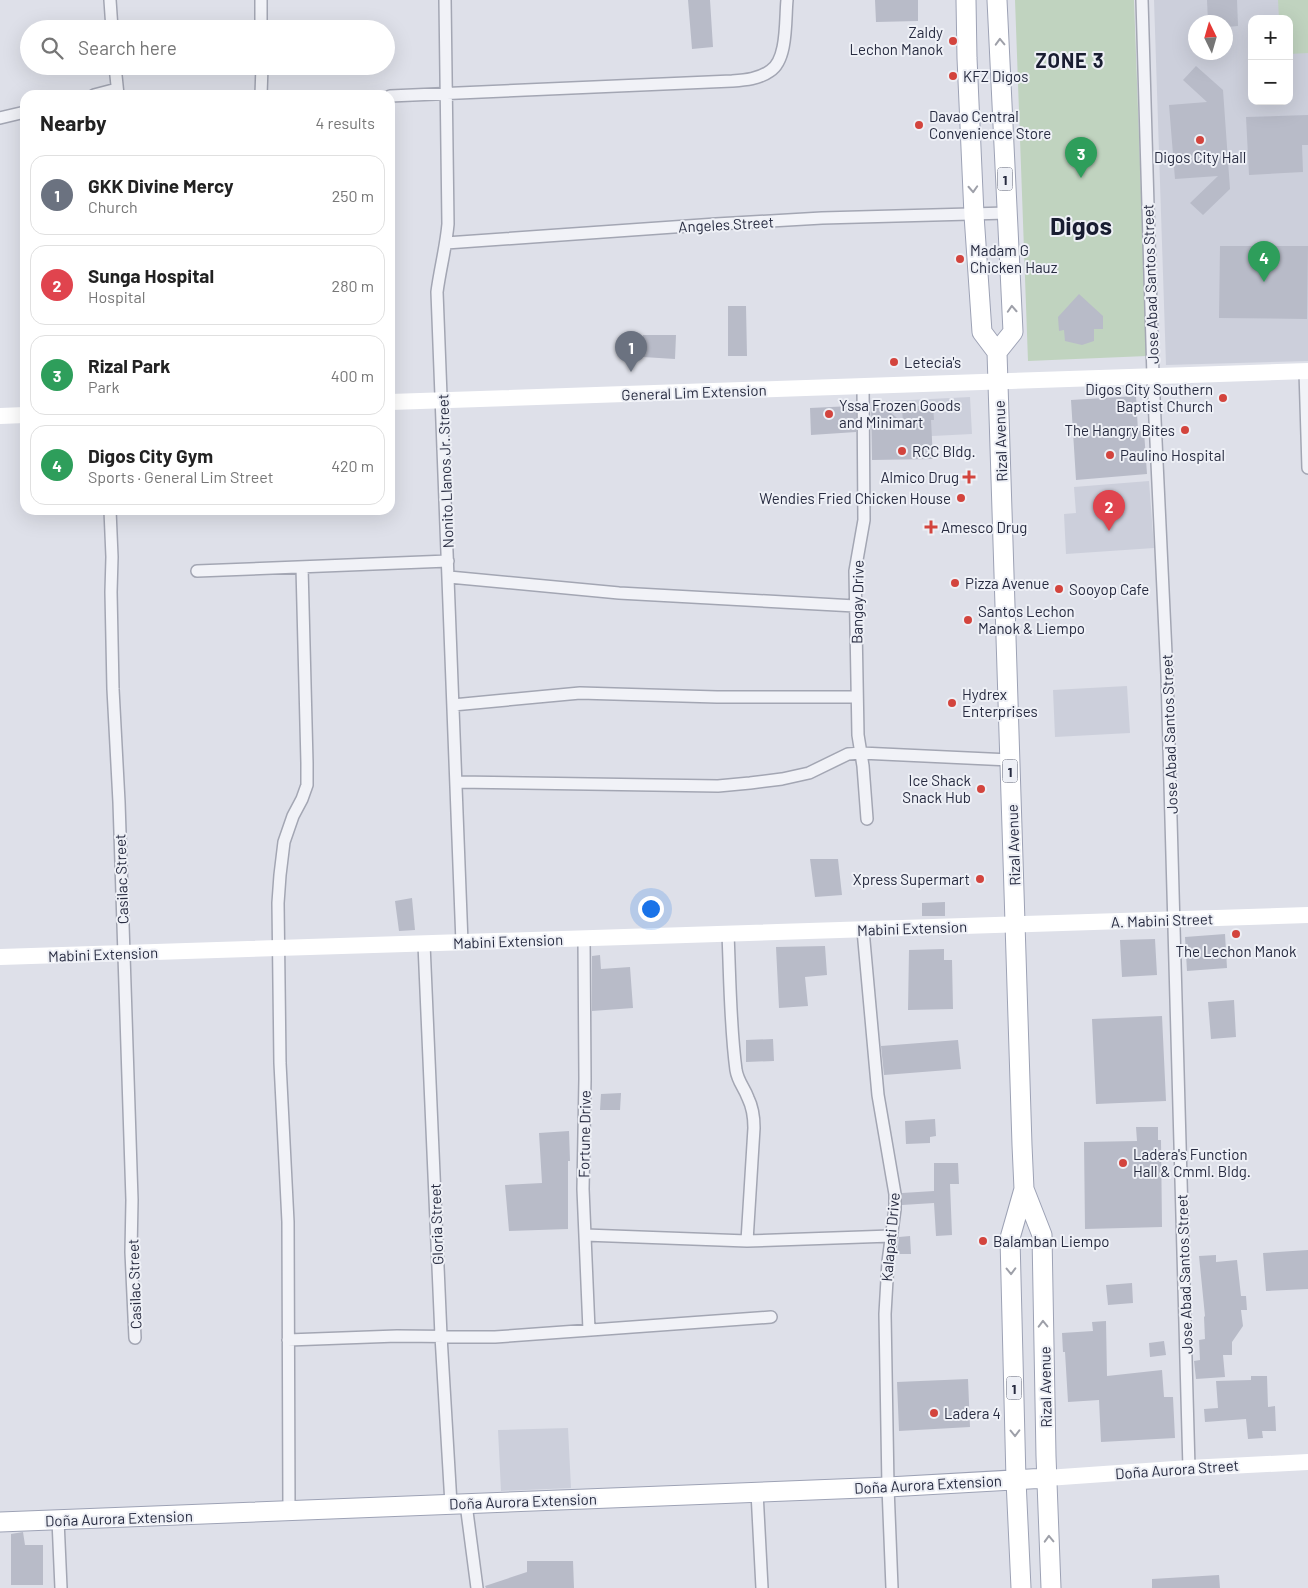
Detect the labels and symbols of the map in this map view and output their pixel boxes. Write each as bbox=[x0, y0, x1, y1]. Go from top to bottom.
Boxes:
north arrow bbox=[1188, 15, 1233, 60]
place label: Zaldy Lechon Manok bbox=[849, 23, 943, 58]
marker: Zaldy Lechon Manok bbox=[947, 35, 959, 47]
one-way arrow bbox=[994, 38, 1005, 46]
district label: ZONE 3 bbox=[1035, 48, 1105, 72]
place label: KFZ Digos bbox=[963, 67, 1028, 85]
marker: KFZ Digos bbox=[947, 70, 959, 82]
place label: Davao Central Convenience Store bbox=[929, 107, 1051, 142]
marker: Davao Central Convenience Store bbox=[913, 119, 925, 131]
marker: Digos City Hall bbox=[1194, 134, 1206, 146]
pin: 3 bbox=[1065, 137, 1097, 178]
place label: Digos City Hall bbox=[1154, 148, 1246, 166]
road number: 1 bbox=[998, 168, 1012, 190]
one-way arrow bbox=[968, 185, 979, 193]
street label: Jose Abad Santos Street bbox=[1138, 204, 1162, 364]
district label: Digos bbox=[1050, 210, 1112, 240]
street label: Angeles Street bbox=[678, 213, 774, 235]
place label: Madam G Chicken Hauz bbox=[970, 241, 1058, 276]
pin: 4 bbox=[1248, 241, 1280, 282]
marker: Madam G Chicken Hauz bbox=[954, 253, 966, 265]
one-way arrow bbox=[1007, 305, 1018, 313]
pin: 1 bbox=[615, 331, 647, 372]
place label: Letecia's bbox=[904, 353, 961, 371]
marker: Letecia's bbox=[888, 356, 900, 368]
street label: General Lim Extension bbox=[621, 380, 767, 404]
place label: Digos City Southern Baptist Church bbox=[1085, 380, 1213, 415]
marker: Digos City Southern Baptist Church bbox=[1217, 392, 1229, 404]
street label: Nonito Llanos Jr. Street bbox=[433, 394, 457, 548]
place label: Yssa Frozen Goods and Minimart bbox=[839, 396, 961, 431]
street label: Rizal Avenue bbox=[990, 400, 1010, 482]
marker: Yssa Frozen Goods and Minimart bbox=[823, 408, 835, 420]
place label: The Hangry Bites bbox=[1065, 421, 1175, 439]
marker: The Hangry Bites bbox=[1179, 424, 1191, 436]
place label: RCC Bldg. bbox=[912, 442, 976, 460]
marker: RCC Bldg. bbox=[896, 445, 908, 457]
place label: Paulino Hospital bbox=[1120, 446, 1225, 464]
marker: Paulino Hospital bbox=[1104, 449, 1116, 461]
place label: Almico Drug bbox=[880, 468, 959, 486]
marker: Almico Drug bbox=[963, 471, 975, 483]
place label: Wendies Fried Chicken House bbox=[759, 489, 951, 507]
pin: 2 bbox=[1093, 490, 1125, 531]
marker: Wendies Fried Chicken House bbox=[955, 492, 967, 504]
place label: Amesco Drug bbox=[941, 518, 1027, 536]
marker: Amesco Drug bbox=[925, 521, 937, 533]
street label: Bangay Drive bbox=[847, 560, 867, 644]
place label: Pizza Avenue bbox=[965, 574, 1049, 592]
marker: Pizza Avenue bbox=[949, 577, 961, 589]
place label: Sooyop Cafe bbox=[1069, 580, 1149, 598]
marker: Sooyop Cafe bbox=[1053, 583, 1065, 595]
place label: Santos Lechon Manok & Liempo bbox=[978, 602, 1085, 637]
marker: Santos Lechon Manok & Liempo bbox=[962, 614, 974, 626]
street label: Jose Abad Santos Street bbox=[1157, 654, 1181, 814]
place label: Hydrex Enterprises bbox=[962, 685, 1038, 720]
marker: Hydrex Enterprises bbox=[946, 697, 958, 709]
road number: 1 bbox=[1002, 759, 1018, 782]
place label: Ice Shack Snack Hub bbox=[902, 771, 971, 806]
marker: Ice Shack Snack Hub bbox=[975, 783, 987, 795]
street label: Rizal Avenue bbox=[1003, 804, 1023, 886]
street label: Casilac Street bbox=[110, 833, 132, 925]
place label: Xpress Supermart bbox=[853, 870, 970, 888]
marker: Xpress Supermart bbox=[974, 873, 986, 885]
your location bbox=[638, 896, 664, 922]
street label: A. Mabini Street bbox=[1110, 909, 1214, 931]
street label: Mabini Extension bbox=[857, 917, 967, 939]
marker: The Lechon Manok bbox=[1230, 928, 1242, 940]
street label: Mabini Extension bbox=[453, 930, 563, 952]
place label: The Lechon Manok bbox=[1175, 942, 1297, 960]
street label: Mabini Extension bbox=[48, 943, 158, 965]
street label: Fortune Drive bbox=[574, 1090, 594, 1178]
place label: Ladera's Function Hall & Cmml. Bldg. bbox=[1133, 1145, 1251, 1180]
marker: Ladera's Function Hall & Cmml. Bldg. bbox=[1117, 1157, 1129, 1169]
street label: Gloria Street bbox=[426, 1183, 446, 1265]
street label: Kalapati Drive bbox=[877, 1192, 903, 1282]
street label: Jose Abad Santos Street bbox=[1172, 1194, 1196, 1354]
place label: Balamban Liempo bbox=[993, 1232, 1110, 1250]
marker: Balamban Liempo bbox=[977, 1235, 989, 1247]
street label: Casilac Street bbox=[123, 1238, 145, 1330]
one-way arrow bbox=[1005, 1267, 1016, 1275]
one-way arrow bbox=[1038, 1320, 1049, 1328]
street label: Rizal Avenue bbox=[1035, 1346, 1055, 1428]
road number: 1 bbox=[1006, 1376, 1022, 1400]
place label: Ladera 4 bbox=[944, 1404, 1001, 1422]
marker: Ladera 4 bbox=[928, 1407, 940, 1419]
one-way arrow bbox=[1010, 1430, 1020, 1438]
street label: Doña Aurora Street bbox=[1115, 1456, 1239, 1482]
street label: Doña Aurora Extension bbox=[854, 1471, 1002, 1497]
street label: Doña Aurora Extension bbox=[449, 1489, 597, 1513]
street label: Doña Aurora Extension bbox=[45, 1506, 193, 1530]
one-way arrow bbox=[1044, 1535, 1054, 1543]

